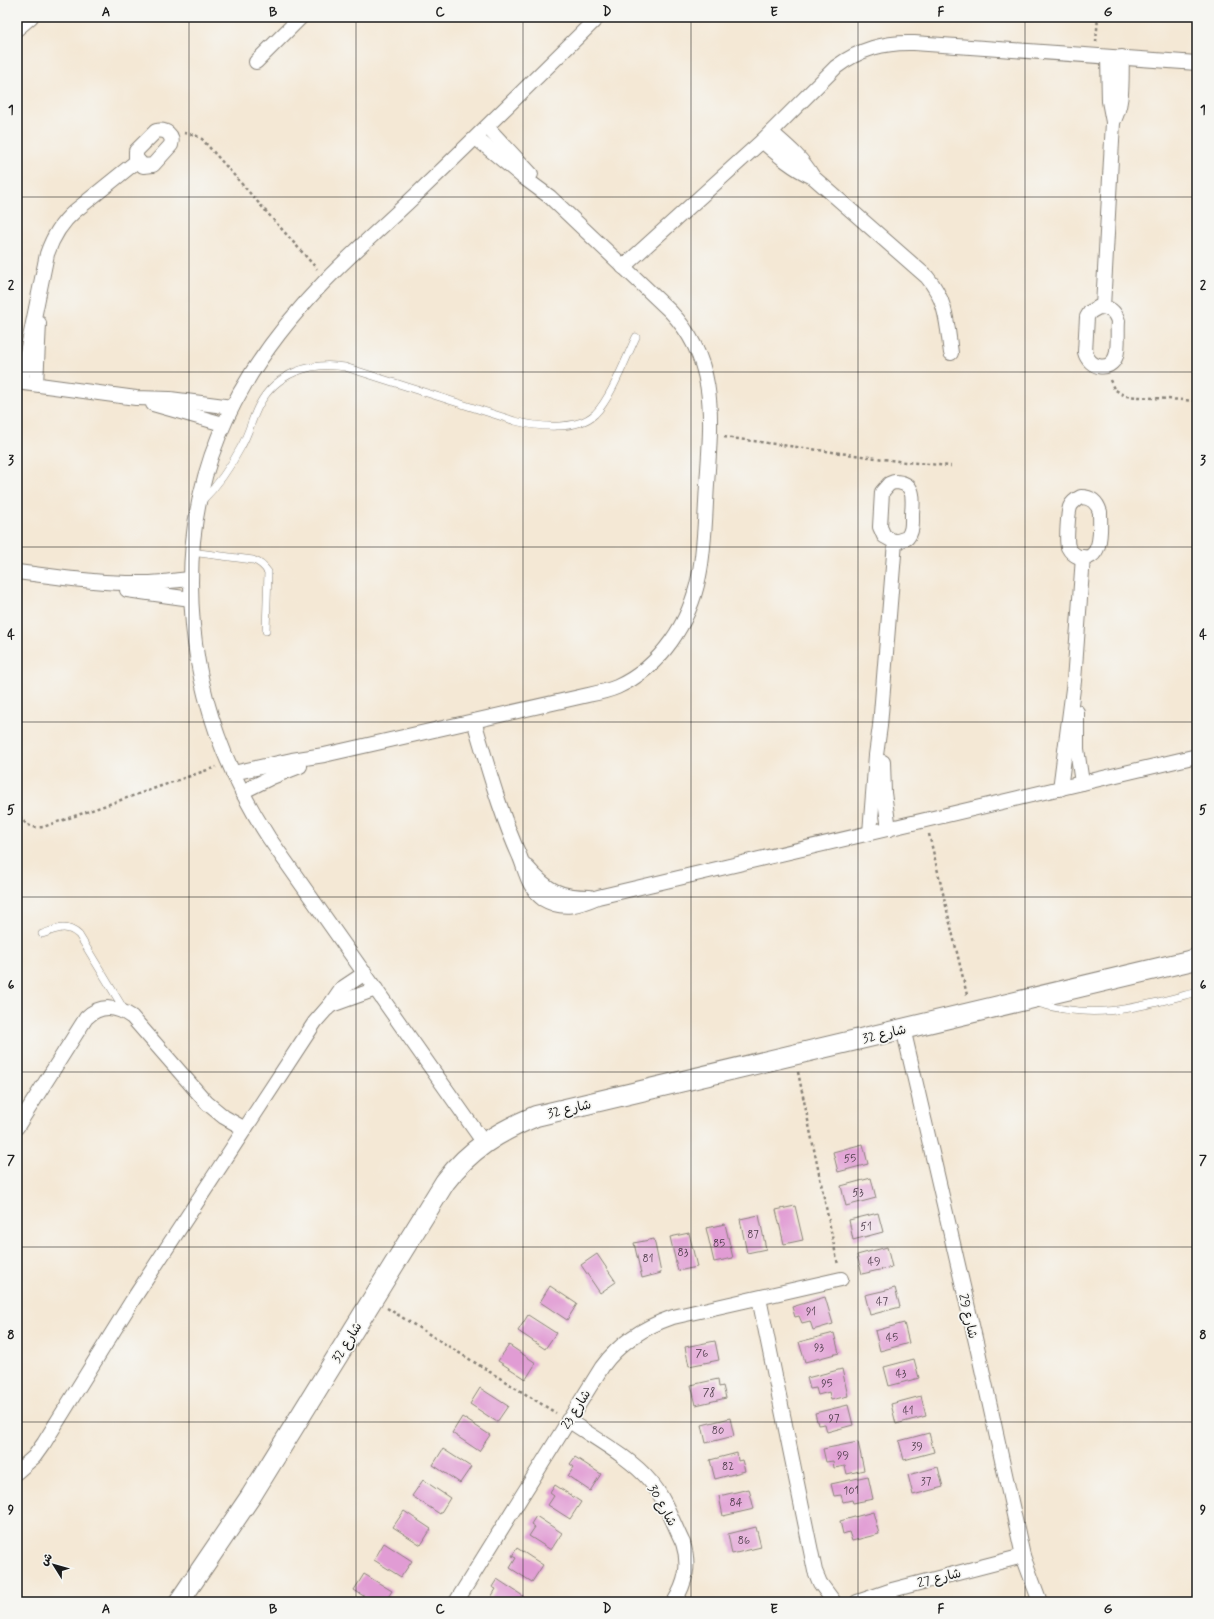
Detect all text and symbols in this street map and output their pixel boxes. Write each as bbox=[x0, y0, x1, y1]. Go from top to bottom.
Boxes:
text: A bbox=[102, 4, 110, 21]
text: B bbox=[269, 4, 278, 21]
text: C bbox=[435, 4, 445, 21]
text: D bbox=[603, 4, 612, 21]
text: E bbox=[770, 4, 778, 21]
text: F bbox=[938, 4, 945, 21]
text: G bbox=[1104, 4, 1113, 21]
text: 1 bbox=[8, 102, 14, 119]
text: 1 bbox=[1200, 102, 1206, 119]
text: 2 bbox=[8, 277, 15, 294]
text: 2 bbox=[1200, 277, 1207, 294]
text: 3 bbox=[8, 452, 14, 469]
text: 3 bbox=[1200, 452, 1206, 469]
text: 4 bbox=[7, 627, 15, 644]
text: 4 bbox=[1199, 627, 1207, 644]
text: 5 bbox=[7, 802, 15, 819]
text: 5 bbox=[1199, 802, 1207, 819]
text: 6 bbox=[8, 977, 15, 994]
text: 6 bbox=[1200, 977, 1207, 994]
street label: شارع 32 bbox=[861, 1021, 908, 1048]
street label: شارع 32 bbox=[546, 1096, 593, 1123]
text: 7 bbox=[7, 1152, 15, 1169]
house number: 55 bbox=[844, 1152, 856, 1166]
text: 7 bbox=[1199, 1152, 1207, 1169]
house number: 53 bbox=[852, 1186, 864, 1200]
house number: 51 bbox=[860, 1220, 872, 1234]
house number: 87 bbox=[747, 1228, 759, 1242]
house number: 85 bbox=[713, 1237, 725, 1251]
house number: 83 bbox=[678, 1246, 689, 1260]
house number: 81 bbox=[643, 1252, 653, 1266]
house number: 49 bbox=[868, 1255, 880, 1269]
street label: شارع 29 bbox=[954, 1292, 981, 1341]
house number: 47 bbox=[876, 1295, 888, 1309]
house number: 91 bbox=[806, 1305, 816, 1319]
street label: شارع 32 bbox=[328, 1319, 366, 1366]
text: 8 bbox=[7, 1327, 15, 1344]
text: 8 bbox=[1199, 1327, 1207, 1344]
house number: 45 bbox=[886, 1331, 898, 1345]
house number: 93 bbox=[814, 1341, 824, 1355]
house number: 76 bbox=[696, 1347, 708, 1361]
house number: 43 bbox=[895, 1367, 907, 1381]
house number: 95 bbox=[821, 1377, 833, 1391]
house number: 78 bbox=[703, 1386, 715, 1400]
street label: شارع 23 bbox=[558, 1387, 595, 1433]
house number: 41 bbox=[902, 1404, 914, 1418]
house number: 97 bbox=[829, 1412, 840, 1426]
house number: 80 bbox=[712, 1424, 724, 1438]
house number: 39 bbox=[911, 1440, 923, 1454]
house number: 99 bbox=[837, 1449, 849, 1463]
house number: 82 bbox=[722, 1460, 734, 1474]
house number: 37 bbox=[921, 1475, 932, 1489]
street label: شارع 30 bbox=[643, 1482, 680, 1530]
house number: 101 bbox=[843, 1484, 859, 1498]
house number: 84 bbox=[730, 1496, 743, 1510]
text: 9 bbox=[8, 1502, 15, 1519]
text: 9 bbox=[1200, 1502, 1207, 1519]
house number: 86 bbox=[738, 1534, 750, 1548]
north arrow bbox=[34, 1545, 74, 1585]
text: ش bbox=[38, 1551, 56, 1569]
street label: شارع 27 bbox=[916, 1565, 963, 1592]
text: A bbox=[102, 1601, 110, 1618]
text: B bbox=[269, 1601, 278, 1618]
text: C bbox=[435, 1601, 445, 1618]
text: D bbox=[603, 1601, 612, 1618]
text: E bbox=[770, 1601, 778, 1618]
text: F bbox=[938, 1601, 945, 1618]
text: G bbox=[1104, 1601, 1113, 1618]

